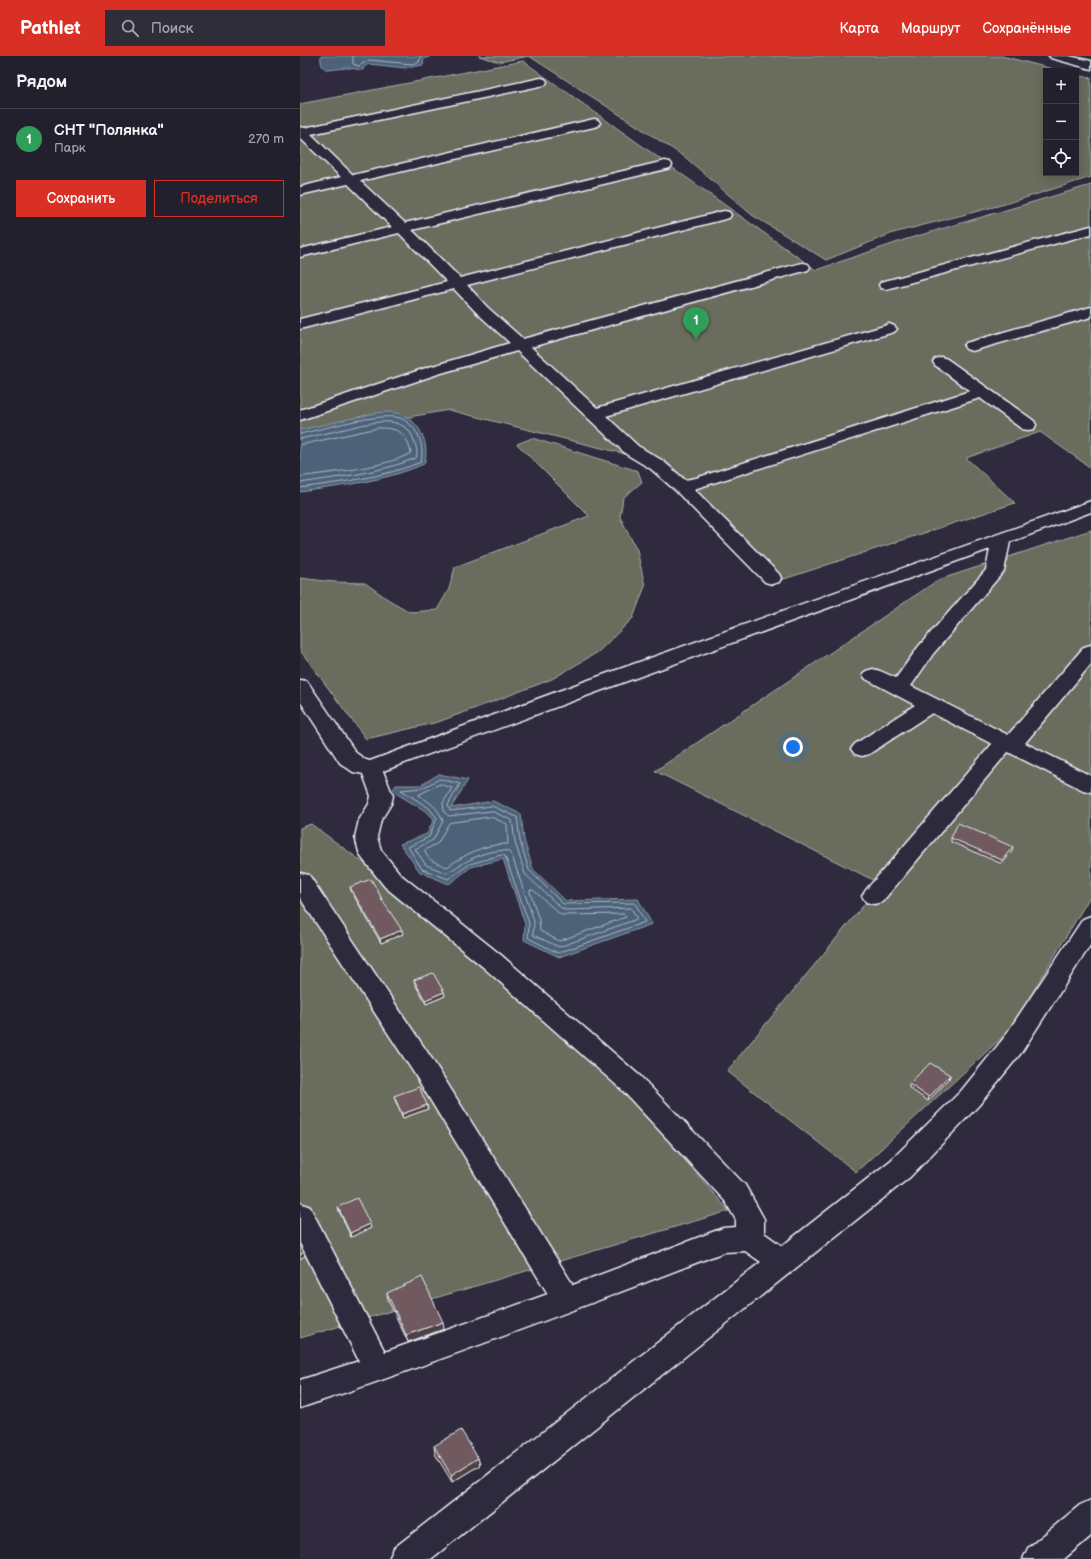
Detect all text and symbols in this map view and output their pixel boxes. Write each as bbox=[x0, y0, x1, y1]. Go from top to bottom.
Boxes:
search box bbox=[105, 10, 385, 46]
text: Pathlet bbox=[20, 17, 81, 40]
icon: search bbox=[119, 17, 141, 39]
text: Поиск bbox=[151, 19, 194, 38]
text: Карта bbox=[840, 20, 879, 37]
text: Маршрут bbox=[901, 20, 961, 37]
text: Сохранённые bbox=[983, 20, 1071, 37]
map controls bbox=[1043, 68, 1079, 176]
button: + bbox=[1043, 68, 1079, 104]
text: Рядом bbox=[16, 72, 67, 92]
button: − bbox=[1043, 104, 1079, 140]
text: СНТ "Полянка" bbox=[54, 121, 164, 140]
text: 1 bbox=[26, 131, 32, 147]
text: 270 m bbox=[248, 131, 284, 147]
text: Парк bbox=[54, 140, 86, 156]
button: locate bbox=[1043, 140, 1079, 176]
button: Сохранить bbox=[16, 180, 146, 217]
button: Поделиться bbox=[154, 180, 284, 217]
pin: 1 bbox=[683, 307, 709, 340]
your location bbox=[783, 737, 803, 757]

